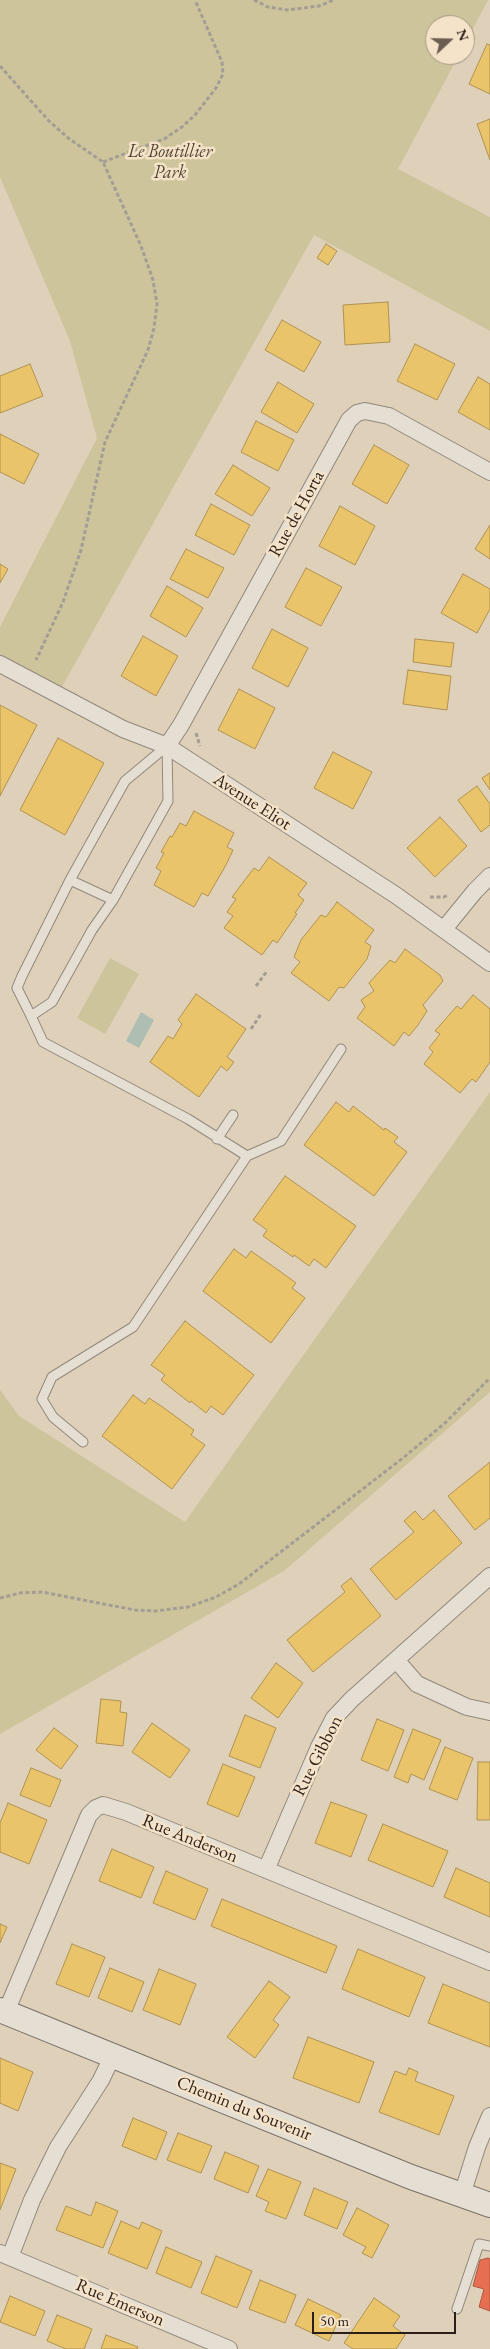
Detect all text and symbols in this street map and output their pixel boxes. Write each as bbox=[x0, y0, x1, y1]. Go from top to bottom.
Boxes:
north arrow bbox=[425, 15, 475, 65]
text: N bbox=[453, 26, 473, 43]
park label: Le Boutillier Park bbox=[128, 141, 212, 183]
street label: Rue de Horta bbox=[265, 467, 329, 561]
street label: Avenue Eliot bbox=[209, 769, 295, 835]
street label: Rue Gibbon bbox=[289, 1712, 347, 1800]
street label: Rue Anderson bbox=[139, 1810, 241, 1868]
street label: Chemin du Souvenir bbox=[173, 2072, 315, 2146]
street label: Rue Emerson bbox=[72, 2275, 168, 2331]
scale bar bbox=[315, 2302, 459, 2334]
text: 50 m bbox=[320, 2311, 349, 2330]

